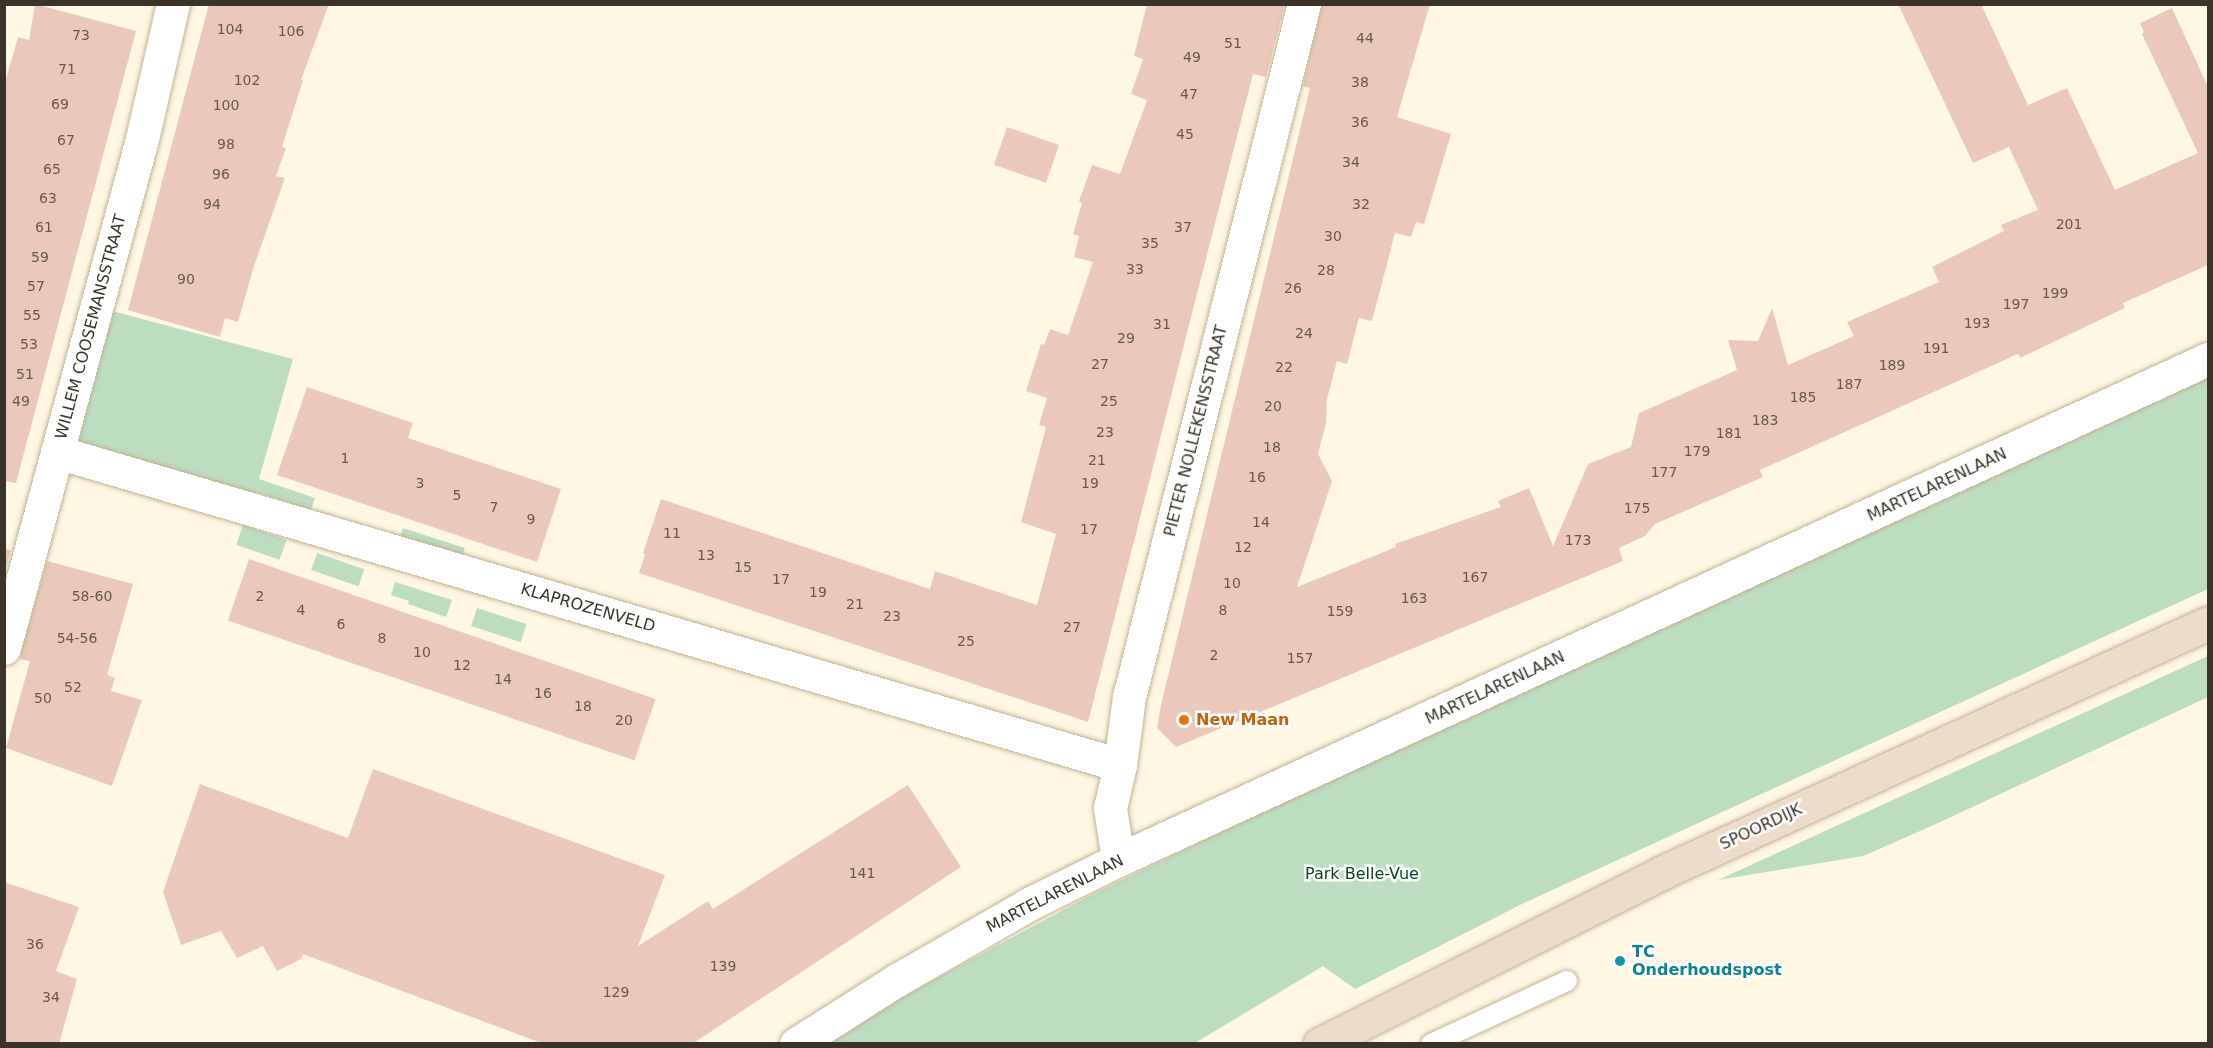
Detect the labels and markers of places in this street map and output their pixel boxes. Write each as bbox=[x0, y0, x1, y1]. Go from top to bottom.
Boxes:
place label: New Maan bbox=[1196, 710, 1290, 730]
marker: New Maan bbox=[1177, 713, 1191, 727]
place label: TC Onderhoudspost bbox=[1632, 942, 1782, 980]
marker: TC Onderhoudspost bbox=[1613, 954, 1627, 968]

